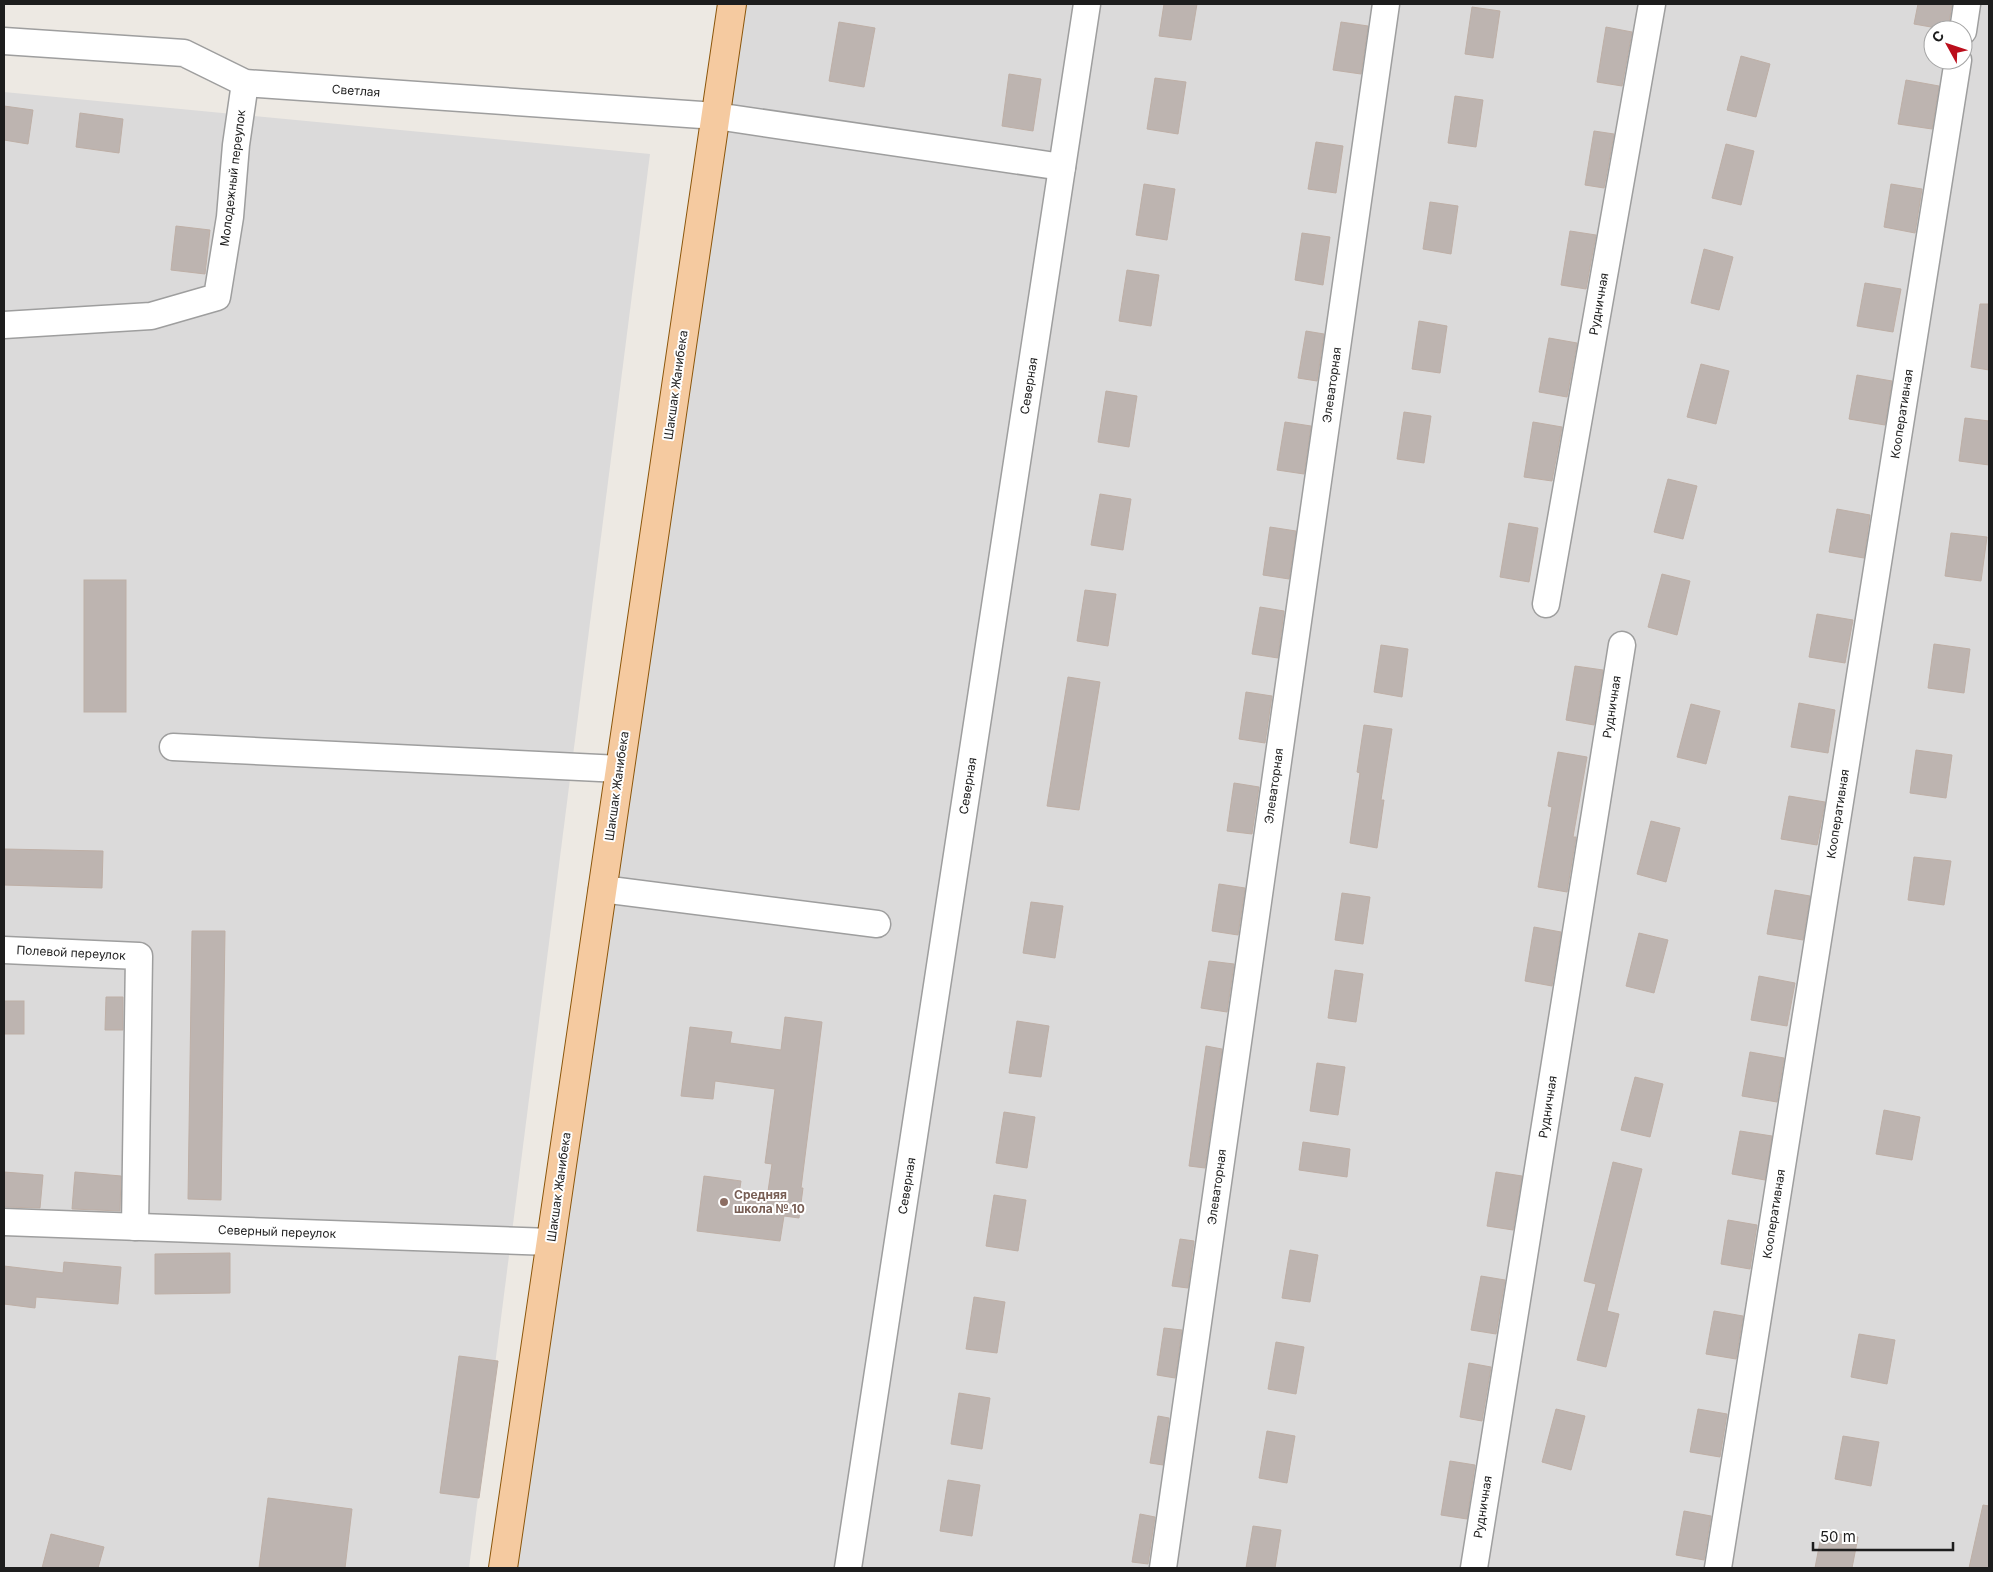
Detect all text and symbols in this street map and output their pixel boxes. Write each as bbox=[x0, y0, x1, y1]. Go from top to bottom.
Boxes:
north arrow bbox=[1923, 20, 1973, 70]
text: С bbox=[1928, 27, 1947, 46]
street label: Светлая bbox=[331, 81, 381, 100]
street label: Молодежный переулок bbox=[217, 108, 248, 247]
street label: Рудничная bbox=[1586, 272, 1611, 336]
street label: Шакшак Жанибека bbox=[660, 329, 691, 441]
street label: Элеваторная bbox=[1319, 346, 1344, 424]
street label: Северная bbox=[1017, 356, 1040, 415]
street label: Кооперативная bbox=[1887, 368, 1916, 460]
street label: Рудничная bbox=[1599, 675, 1624, 739]
street label: Шакшак Жанибека bbox=[601, 730, 632, 842]
street label: Элеваторная bbox=[1261, 747, 1286, 825]
street label: Северная bbox=[956, 756, 979, 815]
street label: Кооперативная bbox=[1823, 768, 1852, 860]
street label: Полевой переулок bbox=[16, 942, 127, 963]
street label: Рудничная bbox=[1535, 1075, 1560, 1139]
street label: Шакшак Жанибека bbox=[543, 1131, 574, 1243]
street label: Элеваторная bbox=[1204, 1148, 1229, 1226]
street label: Северная bbox=[895, 1156, 918, 1215]
street label: Кооперативная bbox=[1759, 1168, 1788, 1260]
place label: Средняя школа № 10 bbox=[734, 1187, 805, 1216]
marker: Средняя школа № 10 bbox=[718, 1196, 730, 1208]
street label: Северный переулок bbox=[218, 1222, 337, 1241]
street label: Рудничная bbox=[1470, 1475, 1495, 1539]
scale bar bbox=[1813, 1520, 1953, 1552]
text: 50 m bbox=[1820, 1527, 1856, 1546]

